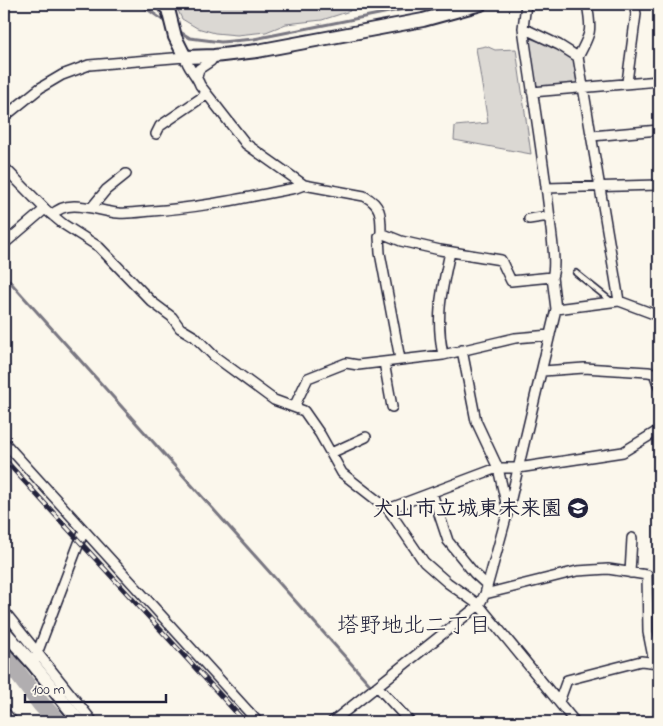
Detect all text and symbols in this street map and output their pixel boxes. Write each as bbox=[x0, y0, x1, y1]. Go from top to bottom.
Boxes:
place label: 犬山市立城東未来園 bbox=[373, 495, 562, 525]
school or university icon: 犬山市立城東未来園 bbox=[566, 496, 590, 520]
district label: 塔野地北二丁目 bbox=[337, 611, 491, 643]
scale bar bbox=[25, 671, 166, 703]
text: 100 m bbox=[32, 679, 65, 701]

